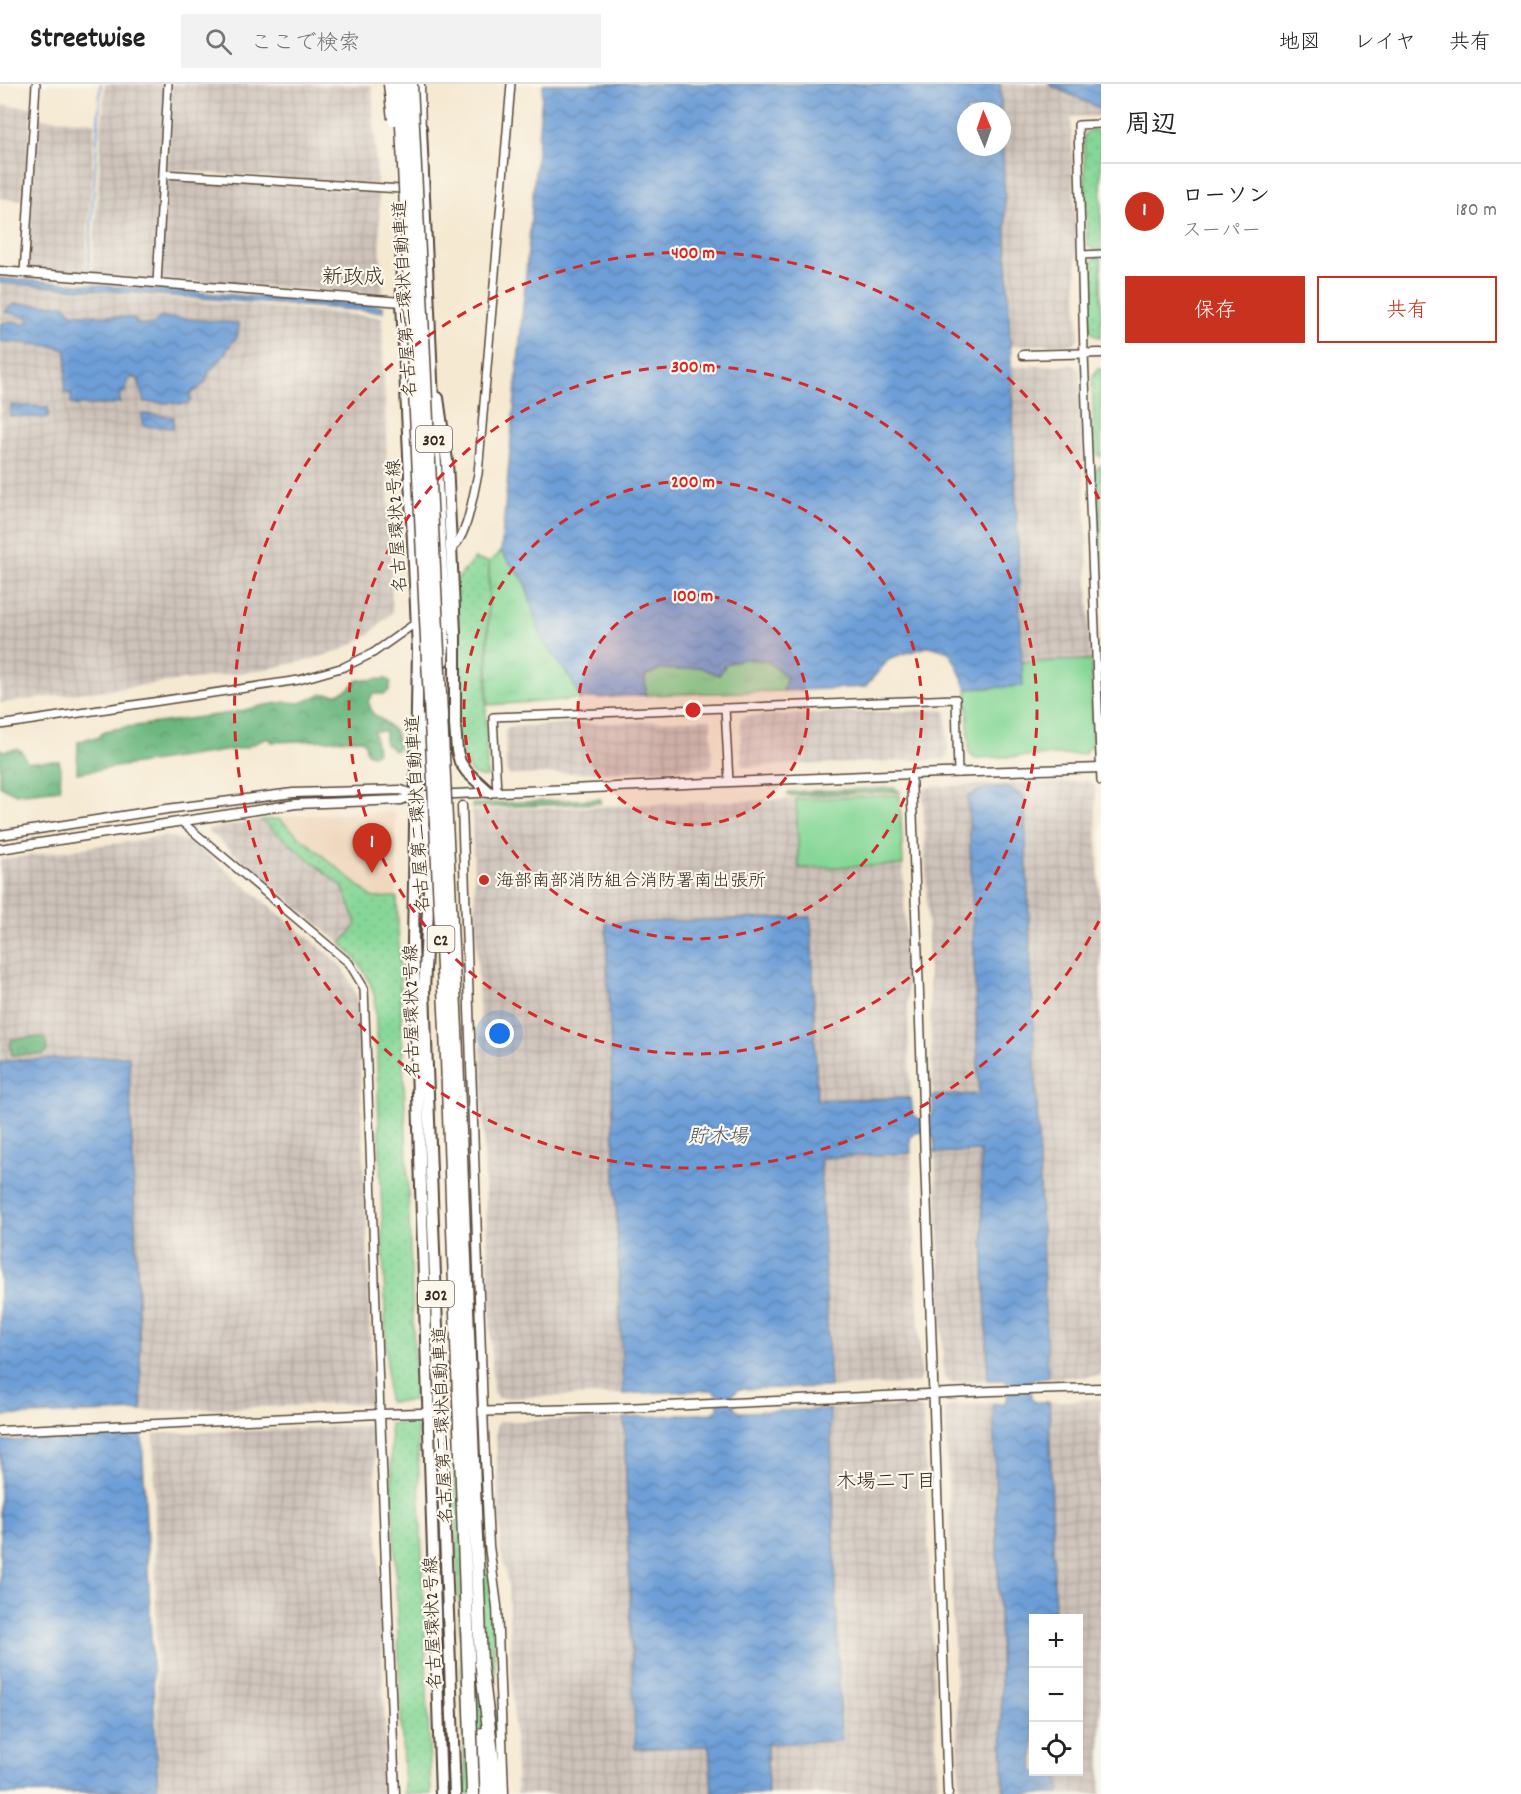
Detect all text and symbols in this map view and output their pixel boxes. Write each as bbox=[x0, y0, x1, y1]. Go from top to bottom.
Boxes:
search box bbox=[181, 14, 601, 68]
text: Streetwise bbox=[30, 21, 145, 61]
icon: search bbox=[202, 25, 235, 58]
text: ここで検索 bbox=[250, 29, 360, 60]
text: 地図 bbox=[1279, 29, 1321, 59]
text: レイヤ bbox=[1354, 29, 1416, 59]
text: 共有 bbox=[1449, 29, 1491, 59]
north arrow bbox=[957, 102, 1011, 156]
text: 周辺 bbox=[1125, 108, 1177, 145]
text: ローソン bbox=[1182, 182, 1270, 213]
text: 1 bbox=[1142, 197, 1147, 225]
text: 180 m bbox=[1455, 197, 1497, 225]
street label: 名古屋第二環状自動車道 bbox=[389, 199, 424, 398]
text: スーパー bbox=[1182, 218, 1261, 246]
text: 400 m bbox=[671, 242, 715, 267]
district label: 新政成 bbox=[322, 264, 385, 294]
button: 保存 bbox=[1125, 276, 1305, 343]
button: 共有 bbox=[1317, 276, 1497, 343]
text: 300 m bbox=[671, 356, 715, 381]
road number: 302 bbox=[416, 426, 452, 452]
street label: 名古屋環状2号線 bbox=[383, 458, 414, 593]
text: 200 m bbox=[671, 471, 715, 496]
text: 100 m bbox=[673, 585, 713, 610]
centre of rings bbox=[683, 700, 703, 720]
street label: 名古屋第二環状自動車道 bbox=[402, 714, 437, 913]
pin: 1 bbox=[352, 824, 392, 873]
place label: 海部南部消防組合消防署南出張所 bbox=[496, 870, 766, 895]
marker: 海部南部消防組合消防署南出張所 bbox=[477, 873, 491, 887]
road number: C2 bbox=[428, 926, 454, 952]
street label: 名古屋環状2号線 bbox=[400, 944, 427, 1078]
your location bbox=[485, 1019, 514, 1048]
water label: 貯木場 bbox=[688, 1124, 750, 1152]
road number: 302 bbox=[418, 1281, 454, 1307]
street label: 名古屋第二環状自動車道 bbox=[429, 1326, 460, 1524]
district label: 木場二丁目 bbox=[836, 1469, 936, 1497]
street label: 名古屋環状2号線 bbox=[420, 1556, 449, 1690]
map controls bbox=[1029, 1614, 1083, 1776]
button: + bbox=[1029, 1614, 1083, 1668]
button: − bbox=[1029, 1668, 1083, 1722]
button: locate bbox=[1029, 1722, 1083, 1776]

